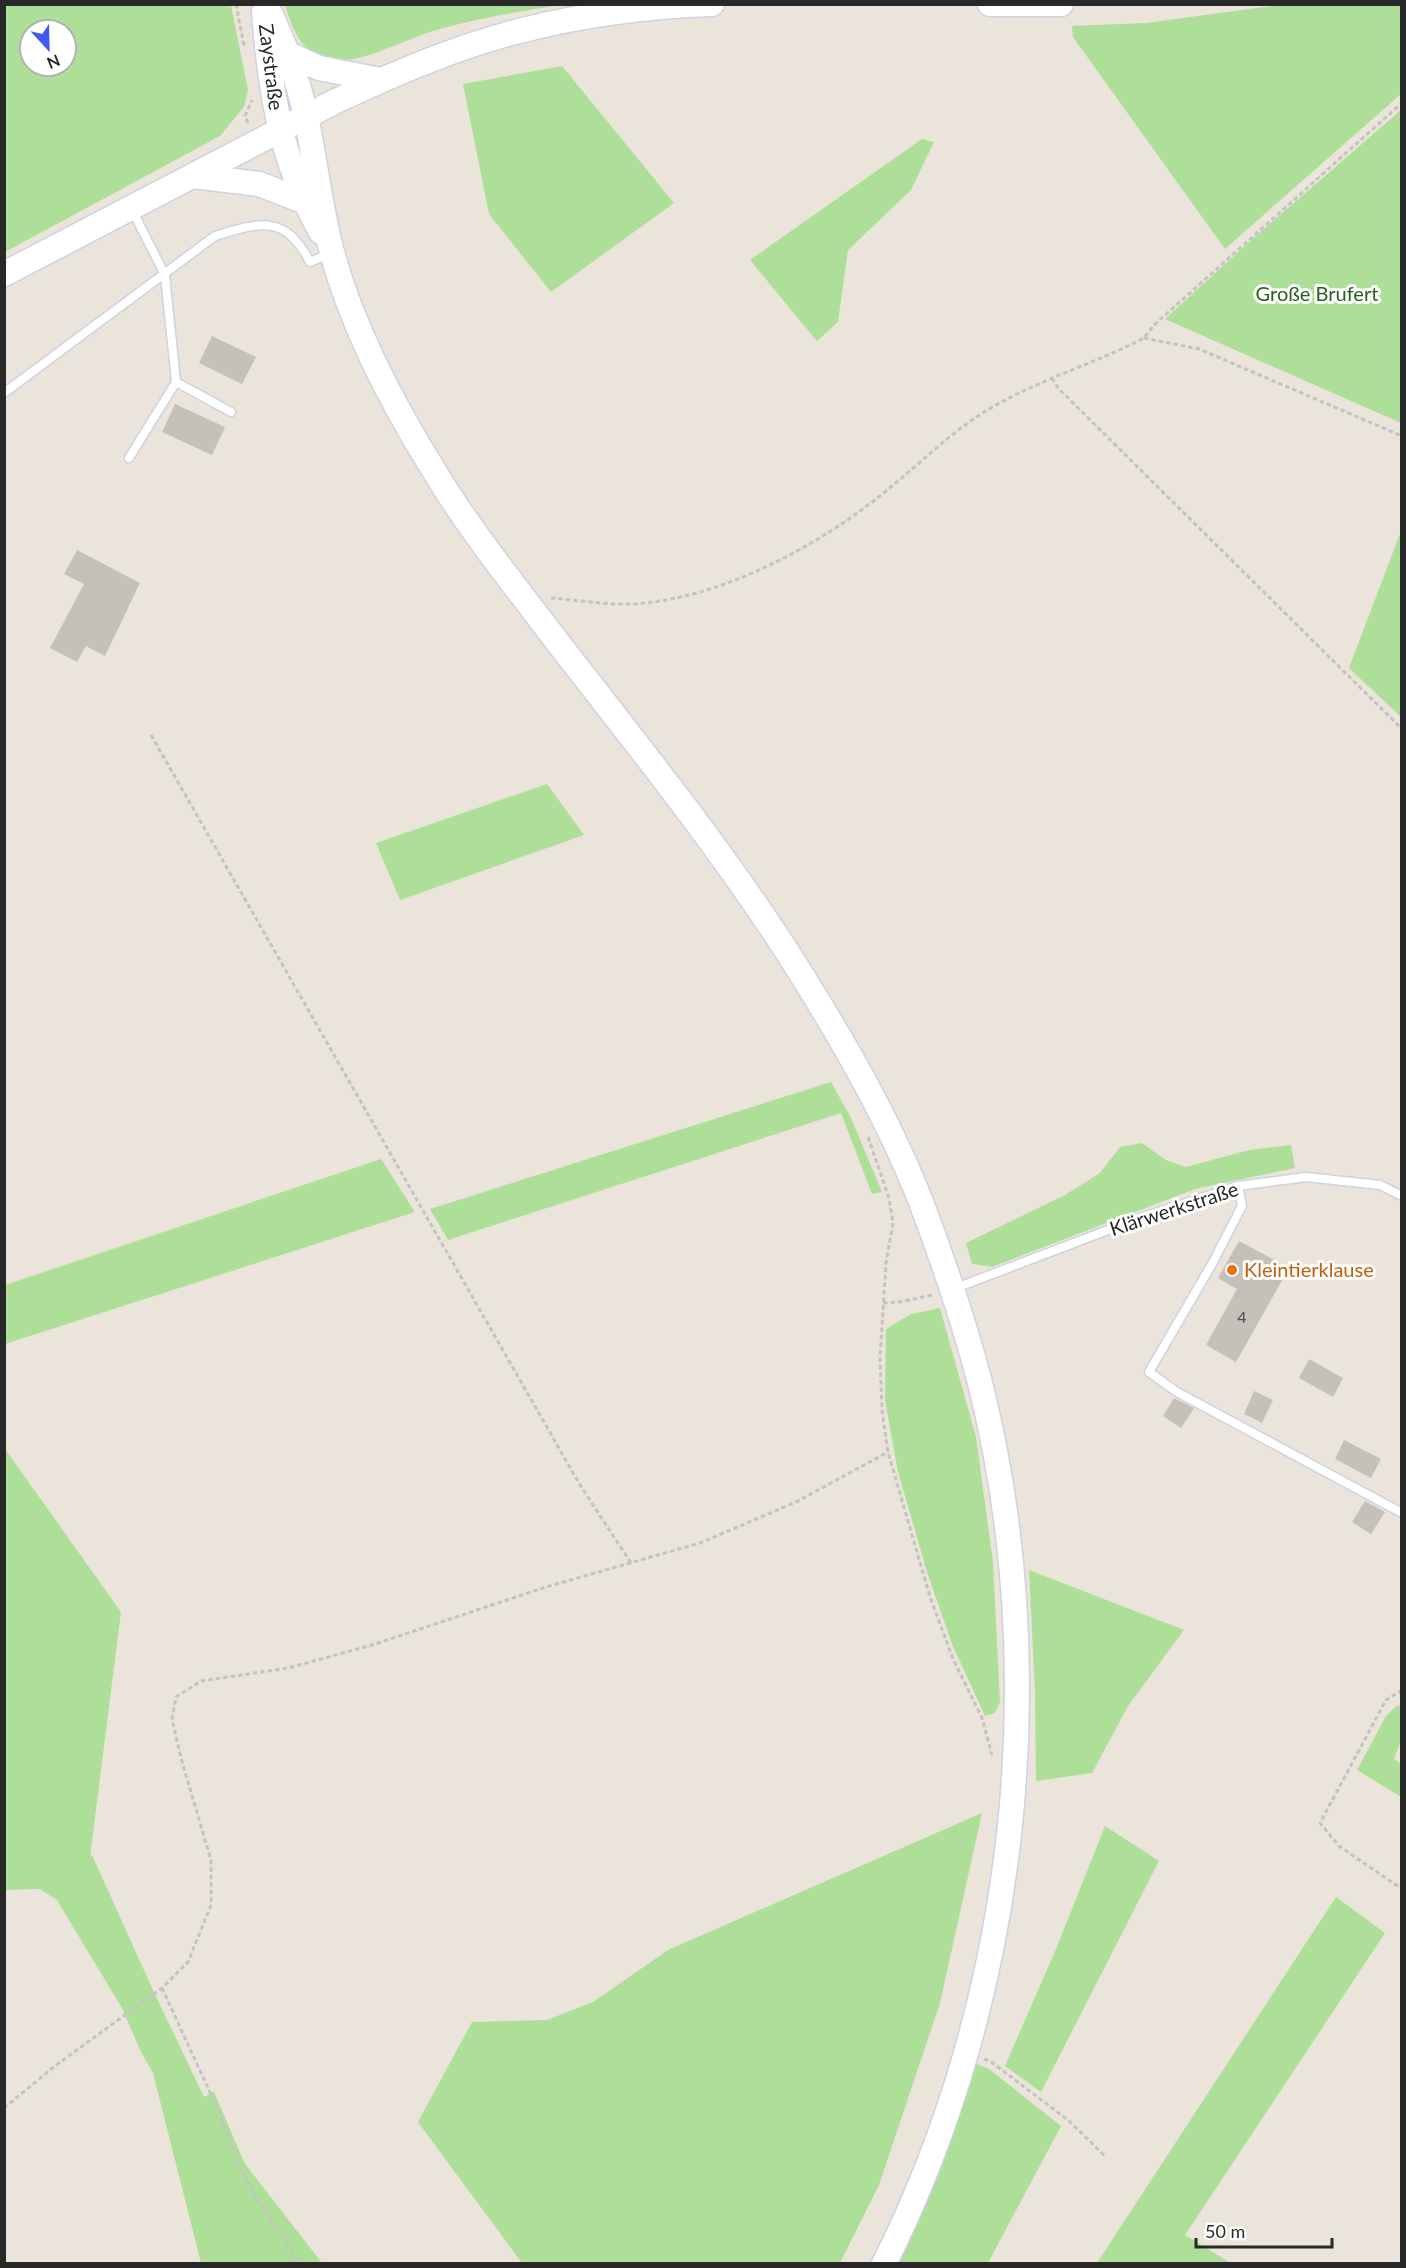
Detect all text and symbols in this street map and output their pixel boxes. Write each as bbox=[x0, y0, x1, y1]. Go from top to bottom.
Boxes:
north arrow bbox=[18, 18, 78, 78]
street label: Zaystraße bbox=[255, 22, 289, 111]
text: N bbox=[45, 51, 63, 73]
park label: Große Brufert bbox=[1256, 281, 1378, 305]
street label: Klärwerkstraße bbox=[1106, 1176, 1241, 1240]
place label: Kleintierklause bbox=[1244, 1257, 1374, 1281]
marker: Kleintierklause bbox=[1225, 1263, 1239, 1277]
house number: 4 bbox=[1237, 1307, 1247, 1326]
scale bar bbox=[1196, 2211, 1332, 2249]
text: 50 m bbox=[1205, 2220, 1245, 2242]

